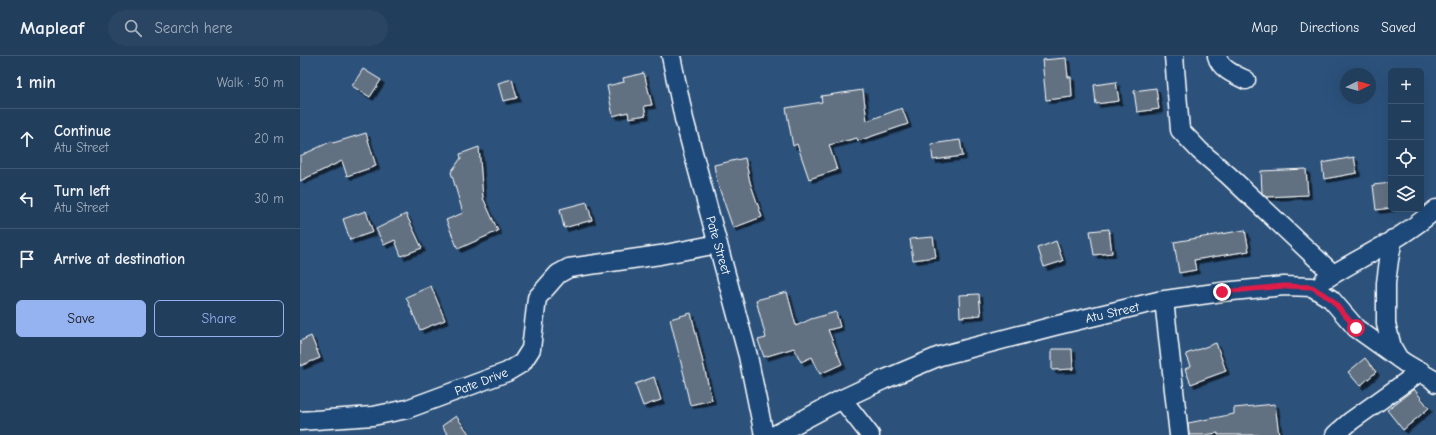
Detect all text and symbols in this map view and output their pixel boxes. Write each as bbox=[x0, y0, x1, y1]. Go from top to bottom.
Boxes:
search box bbox=[108, 10, 388, 46]
text: Mapleaf bbox=[20, 17, 84, 39]
icon: search bbox=[122, 17, 144, 39]
text: Search here bbox=[154, 19, 233, 37]
text: Map bbox=[1251, 19, 1278, 36]
text: Directions bbox=[1300, 19, 1359, 36]
text: Saved bbox=[1381, 19, 1416, 36]
north arrow bbox=[1340, 68, 1376, 104]
map controls bbox=[1388, 68, 1424, 212]
button: + bbox=[1388, 68, 1424, 104]
text: 1 min bbox=[16, 73, 56, 92]
text: Walk · 50 m bbox=[217, 75, 284, 90]
button: − bbox=[1388, 104, 1424, 140]
text: Continue bbox=[54, 122, 111, 140]
icon: ahead bbox=[16, 128, 38, 150]
text: 20 m bbox=[254, 131, 284, 146]
text: Atu Street bbox=[54, 140, 109, 155]
button: locate bbox=[1388, 140, 1424, 176]
button: layers bbox=[1388, 176, 1424, 212]
text: Turn left bbox=[54, 182, 110, 200]
icon: left bbox=[16, 188, 38, 210]
text: 30 m bbox=[254, 191, 284, 206]
text: Atu Street bbox=[54, 200, 109, 215]
street label: Pate Street bbox=[703, 214, 734, 277]
icon: arrive bbox=[16, 248, 38, 270]
text: Arrive at destination bbox=[54, 250, 185, 268]
route end bbox=[1213, 283, 1231, 301]
street label: Atu Street bbox=[1084, 299, 1142, 326]
button: Save bbox=[16, 300, 146, 337]
button: Share bbox=[154, 300, 284, 337]
route start bbox=[1347, 319, 1365, 337]
street label: Pate Drive bbox=[453, 364, 510, 398]

